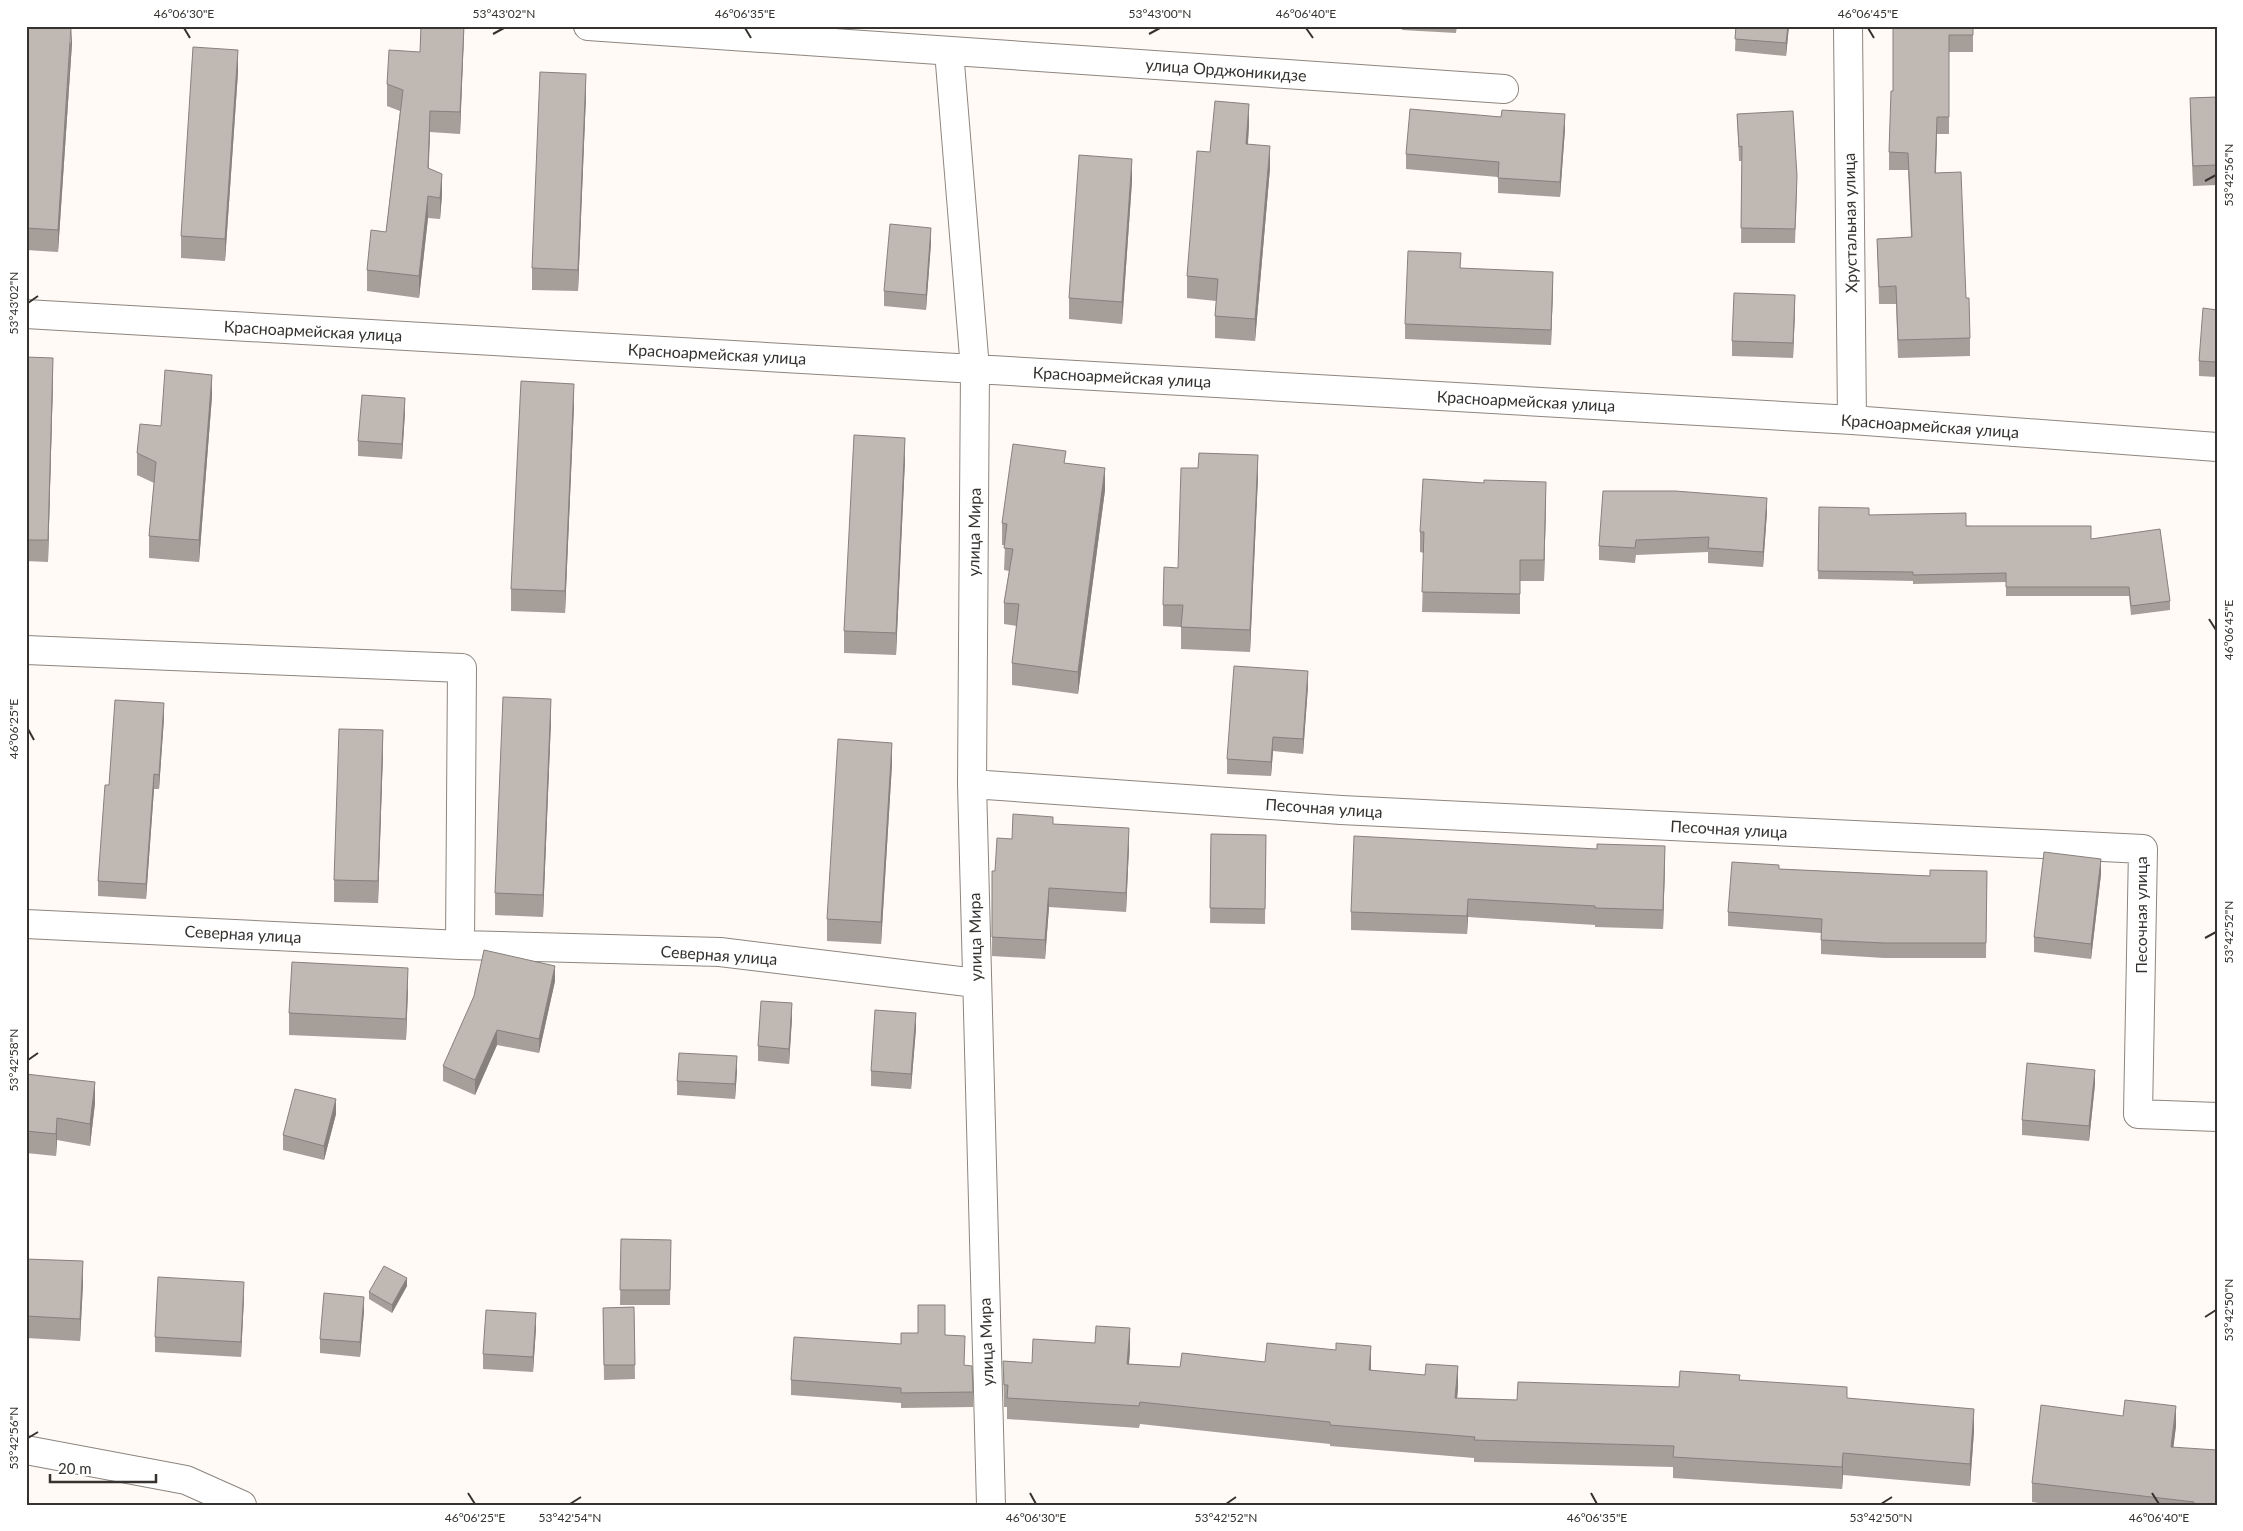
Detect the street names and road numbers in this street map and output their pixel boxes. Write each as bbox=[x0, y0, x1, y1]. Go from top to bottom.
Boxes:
street label: улица Орджоникидзе bbox=[1145, 54, 1307, 85]
street label: Хрустальная улица bbox=[1839, 153, 1860, 293]
street label: Красноармейская улица bbox=[223, 316, 403, 345]
street label: Красноармейская улица bbox=[627, 339, 807, 368]
street label: Красноармейская улица bbox=[1032, 362, 1212, 391]
street label: Красноармейская улица bbox=[1436, 386, 1616, 415]
street label: Красноармейская улица bbox=[1840, 410, 2020, 441]
street label: улица Мира bbox=[963, 488, 984, 576]
street label: Песочная улица bbox=[1265, 794, 1383, 821]
street label: Песочная улица bbox=[1670, 816, 1788, 841]
street label: Песочная улица bbox=[2131, 856, 2150, 974]
street label: улица Мира bbox=[964, 893, 985, 981]
street label: Северная улица bbox=[184, 921, 302, 946]
street label: Северная улица bbox=[660, 941, 778, 968]
street label: улица Мира bbox=[974, 1297, 997, 1387]

